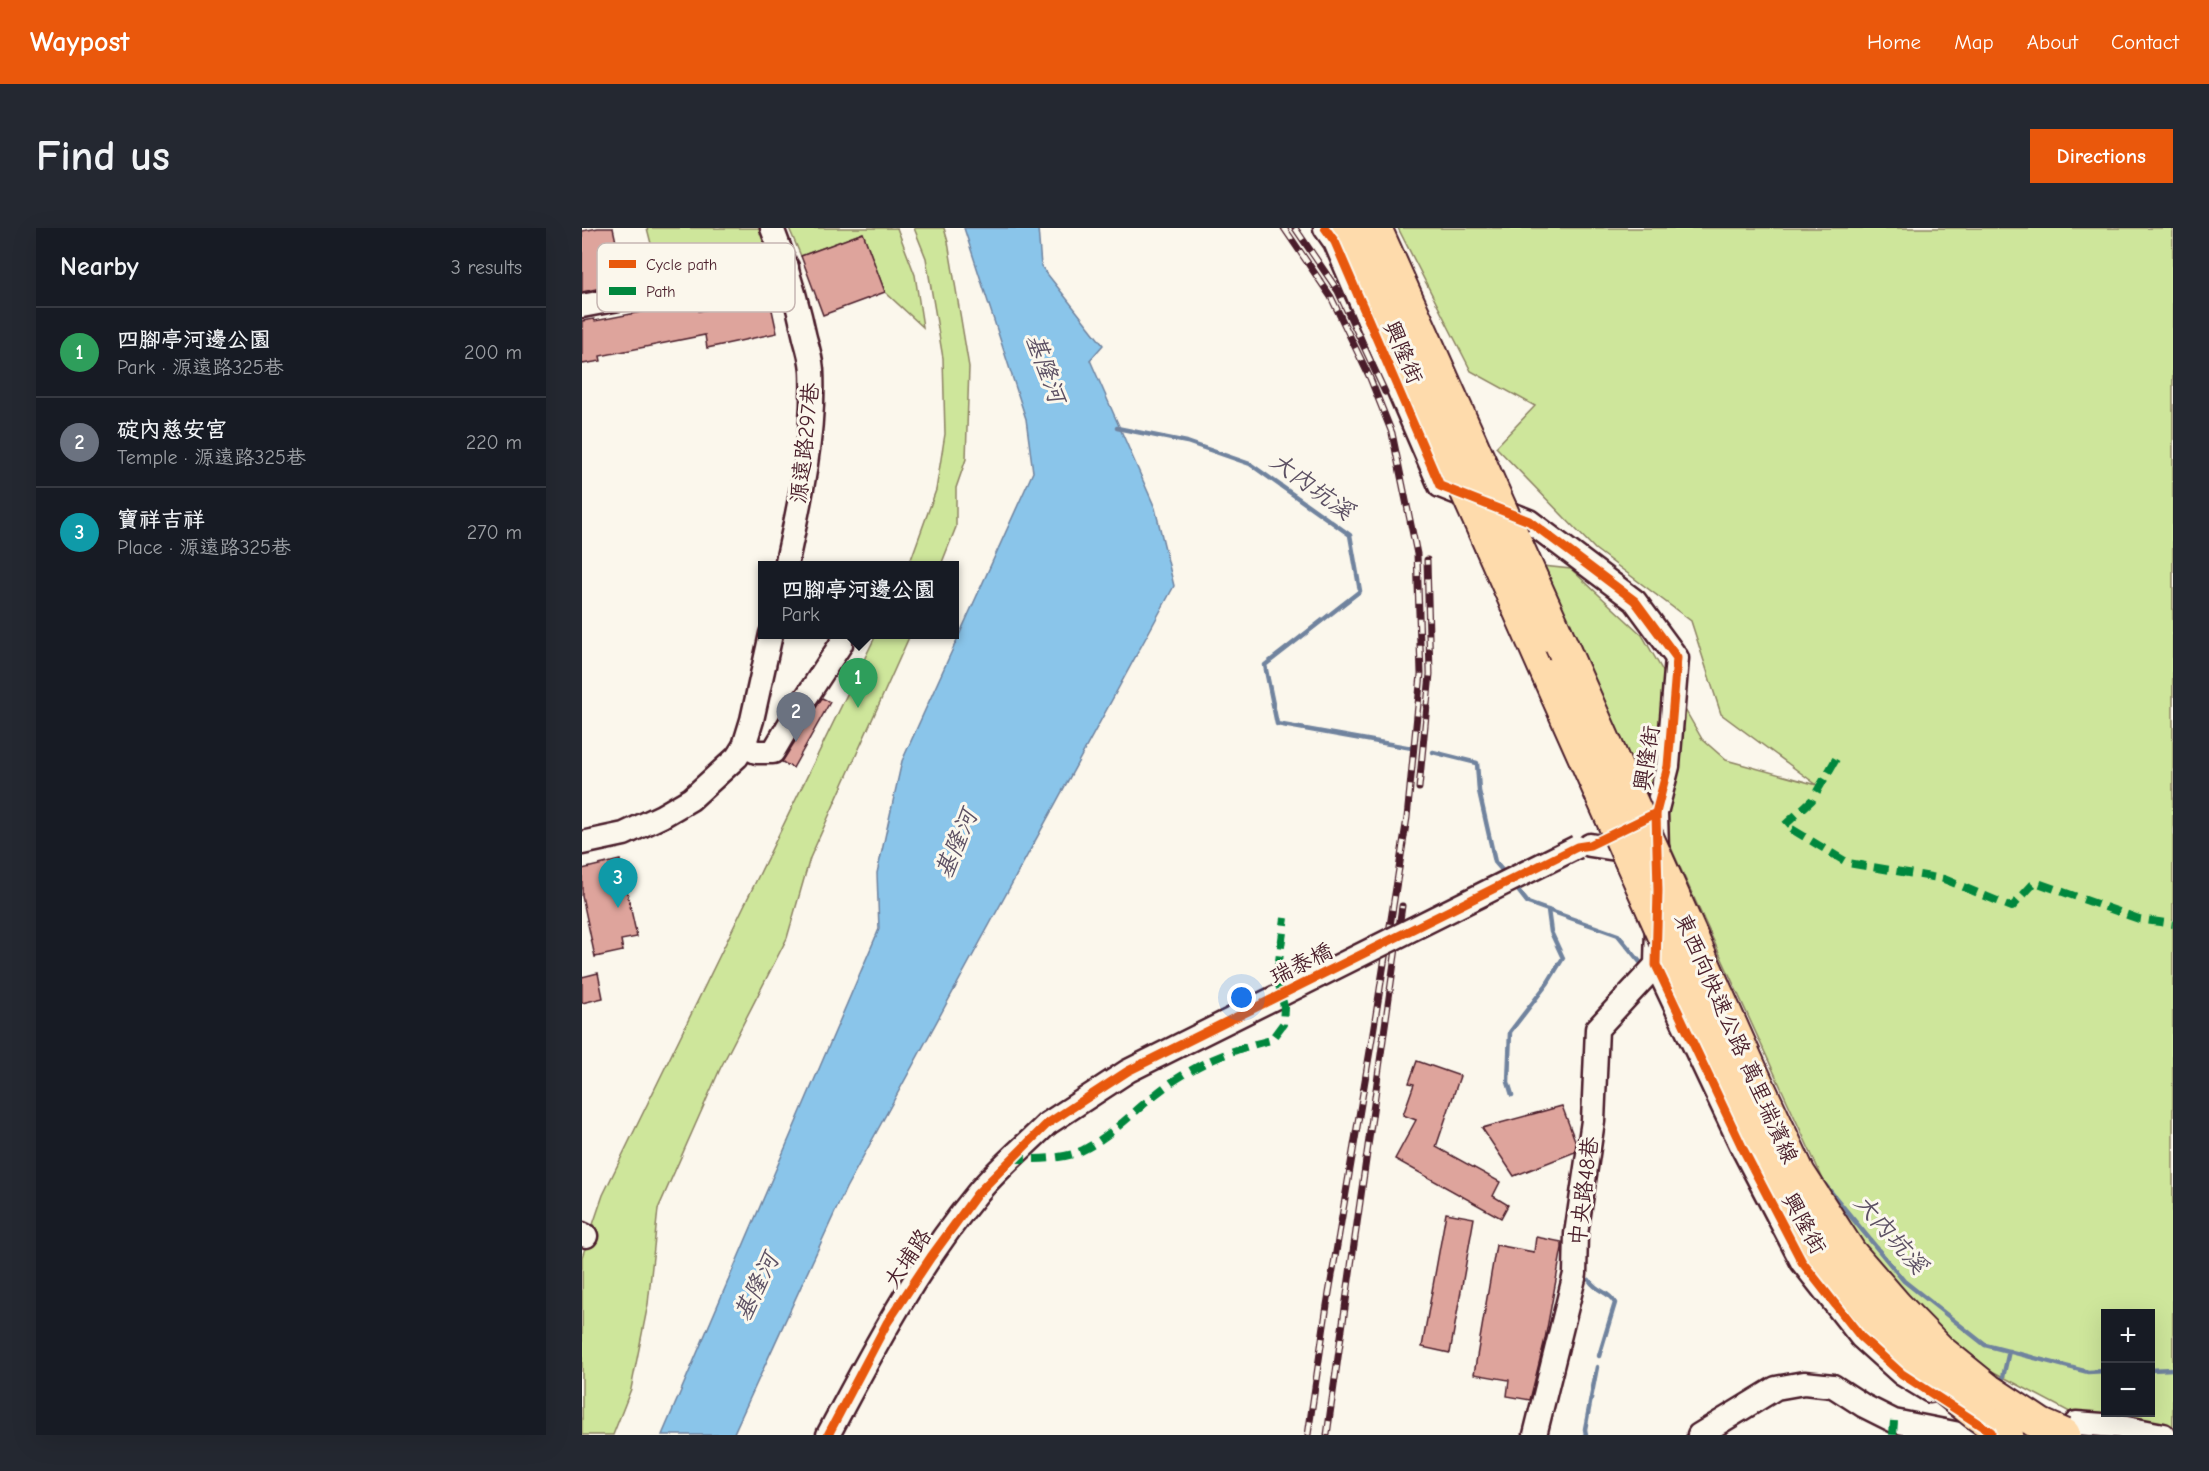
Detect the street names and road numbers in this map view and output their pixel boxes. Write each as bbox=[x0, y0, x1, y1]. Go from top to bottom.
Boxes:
street label: 興隆街 bbox=[1378, 317, 1428, 388]
street label: 源遠路297巷 bbox=[786, 381, 824, 505]
street label: 興隆街 bbox=[1629, 724, 1665, 793]
street label: 東西向快速公路 萬里瑞濱線 bbox=[1669, 909, 1803, 1168]
street label: 瑞泰橋 bbox=[1266, 938, 1337, 990]
street label: 中央路48巷 bbox=[1564, 1135, 1604, 1247]
street label: 興隆街 bbox=[1777, 1188, 1831, 1259]
street label: 大埔路 bbox=[879, 1224, 937, 1293]

